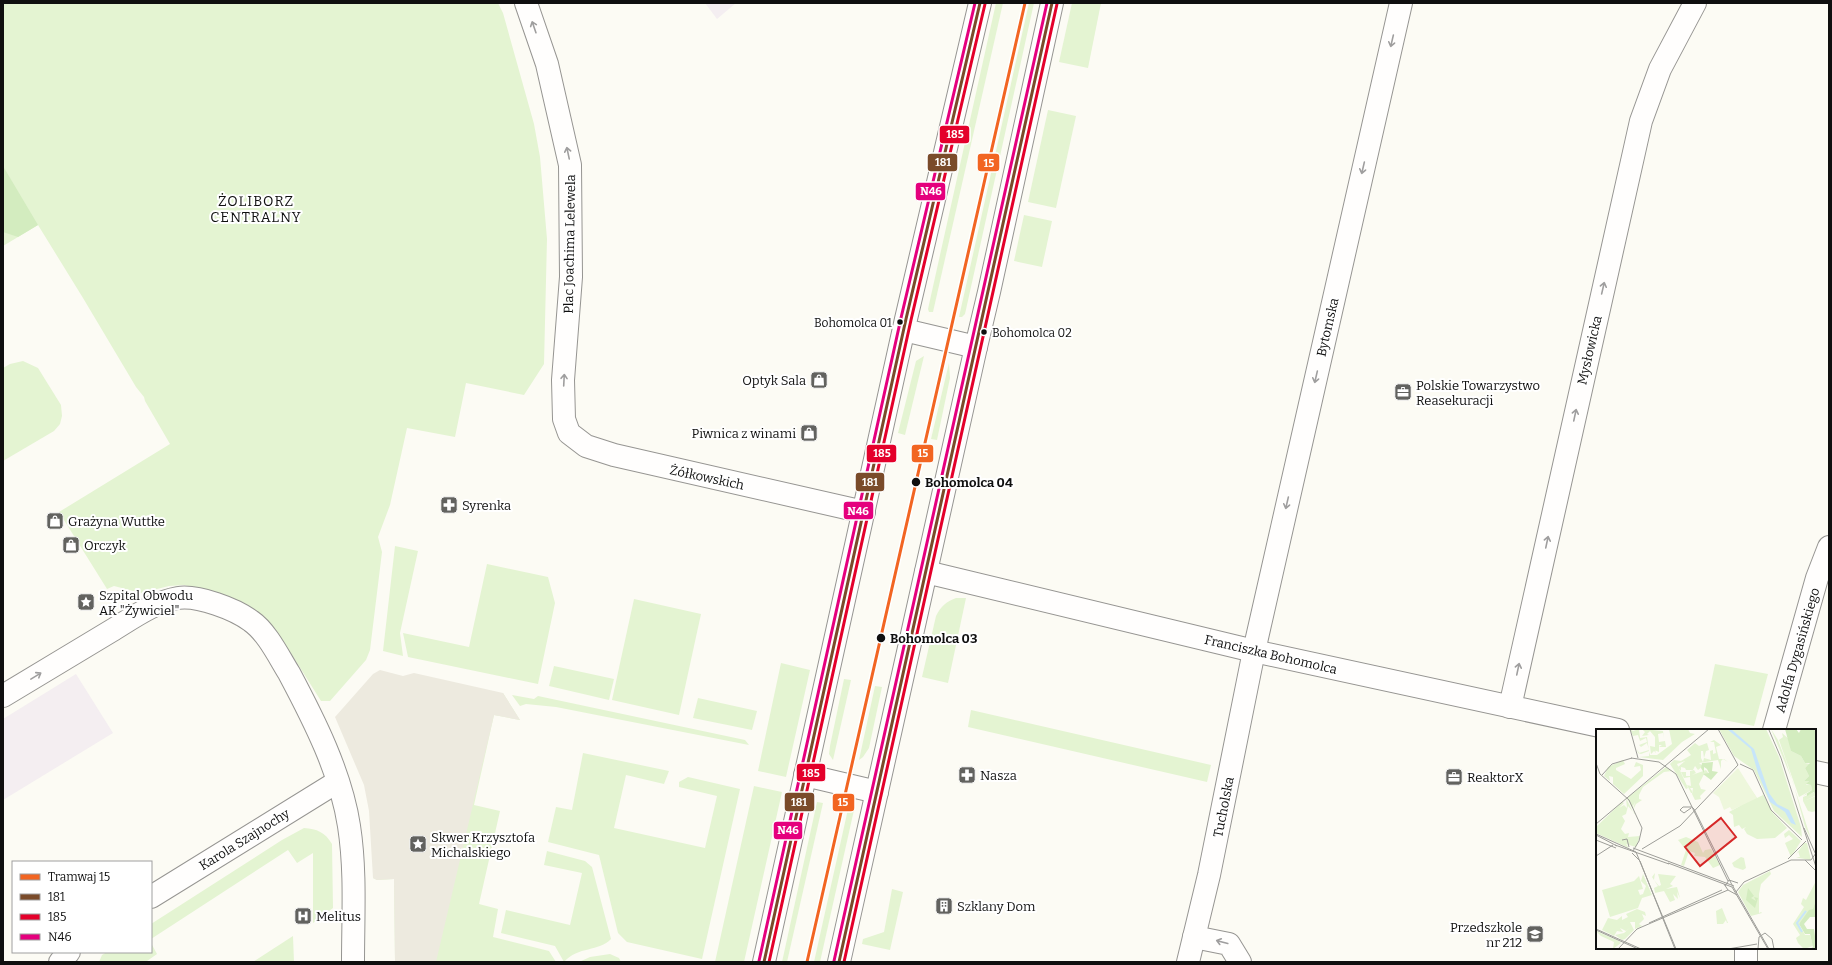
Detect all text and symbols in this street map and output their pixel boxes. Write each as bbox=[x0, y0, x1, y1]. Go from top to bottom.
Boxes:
one-way arrow bbox=[530, 22, 538, 34]
one-way arrow bbox=[1387, 34, 1395, 47]
line badge: 185 bbox=[939, 125, 970, 144]
text: 185 bbox=[946, 128, 964, 141]
one-way arrow bbox=[563, 147, 571, 160]
line badge: 181 bbox=[927, 153, 958, 172]
line badge: 15 bbox=[977, 153, 1000, 172]
text: 181 bbox=[935, 156, 951, 169]
text: 15 bbox=[984, 157, 994, 170]
one-way arrow bbox=[1359, 161, 1367, 174]
street label: Plac Joachima Lelewela bbox=[561, 174, 578, 314]
line badge: N46 bbox=[915, 182, 946, 201]
text: N46 bbox=[920, 185, 942, 198]
district label: ŻOLIBORZ CENTRALNY bbox=[210, 193, 302, 226]
one-way arrow bbox=[1600, 282, 1608, 295]
street label: Bytomska bbox=[1313, 296, 1342, 358]
street label: Mysłowicka bbox=[1574, 314, 1605, 386]
place label: Bohomolca 01 bbox=[814, 316, 892, 330]
marker: Bohomolca 01 bbox=[895, 317, 905, 327]
place label: Bohomolca 02 bbox=[992, 326, 1072, 340]
marker: Bohomolca 02 bbox=[979, 327, 989, 337]
shop icon: Optyk Sala bbox=[809, 370, 829, 390]
one-way arrow bbox=[1311, 370, 1319, 383]
place label: Optyk Sala bbox=[742, 373, 806, 388]
one-way arrow bbox=[560, 374, 567, 387]
place label: Polskie Towarzystwo Reasekuracji bbox=[1416, 378, 1540, 408]
office icon: Polskie Towarzystwo Reasekuracji bbox=[1393, 382, 1413, 402]
one-way arrow bbox=[1571, 409, 1579, 422]
shop icon: Piwnica z winami bbox=[799, 423, 819, 443]
place label: Piwnica z winami bbox=[692, 426, 796, 441]
line badge: 185 bbox=[866, 444, 897, 463]
line badge: 15 bbox=[911, 444, 934, 463]
text: 185 bbox=[873, 447, 891, 460]
text: 15 bbox=[918, 447, 928, 460]
street label: Żółkowskich bbox=[668, 462, 745, 493]
line badge: 181 bbox=[855, 472, 885, 492]
place label: Bohomolca 04 bbox=[925, 475, 1013, 490]
text: 181 bbox=[862, 476, 878, 489]
marker: Bohomolca 04 bbox=[910, 476, 922, 488]
pharmacy icon: Syrenka bbox=[439, 495, 459, 515]
one-way arrow bbox=[1283, 496, 1291, 509]
place label: Syrenka bbox=[462, 498, 511, 513]
line badge: N46 bbox=[843, 501, 874, 520]
text: N46 bbox=[847, 505, 869, 518]
shop icon: Grażyna Wuttke bbox=[45, 511, 65, 531]
place label: Grażyna Wuttke bbox=[68, 514, 165, 529]
shop icon: Orczyk bbox=[61, 535, 81, 555]
one-way arrow bbox=[1543, 536, 1551, 549]
place label: Orczyk bbox=[84, 538, 126, 553]
street label: Adolfa Dygasińskiego bbox=[1772, 586, 1823, 714]
place label: Szpital Obwodu AK "Żywiciel" bbox=[99, 588, 193, 618]
place icon: Szpital Obwodu AK "Żywiciel" bbox=[76, 592, 96, 612]
place label: Bohomolca 03 bbox=[890, 631, 977, 646]
marker: Bohomolca 03 bbox=[875, 632, 887, 644]
street label: Franciszka Bohomolca bbox=[1203, 632, 1339, 677]
one-way arrow bbox=[1515, 663, 1523, 676]
one-way arrow bbox=[30, 672, 41, 680]
inset map bbox=[1596, 729, 1816, 949]
line badge: 185 bbox=[796, 763, 826, 782]
pharmacy icon: Nasza bbox=[957, 765, 977, 785]
text: 185 bbox=[802, 767, 820, 780]
office icon: ReaktorX bbox=[1444, 767, 1464, 787]
place label: Nasza bbox=[980, 768, 1017, 783]
place label: ReaktorX bbox=[1467, 770, 1523, 785]
street label: Tucholska bbox=[1210, 775, 1237, 839]
line badge: 181 bbox=[784, 792, 815, 812]
line badge: 15 bbox=[832, 793, 855, 812]
text: 181 bbox=[791, 796, 807, 809]
text: 15 bbox=[838, 796, 848, 809]
street label: Karola Szajnochy bbox=[196, 806, 292, 873]
line badge: N46 bbox=[773, 821, 803, 840]
text: N46 bbox=[777, 824, 799, 837]
place label: Skwer Krzysztofa Michalskiego bbox=[431, 830, 535, 860]
place icon: Skwer Krzysztofa Michalskiego bbox=[408, 834, 428, 854]
legend bbox=[12, 861, 152, 953]
text: Tramwaj 15 bbox=[48, 870, 110, 884]
text: 181 bbox=[48, 890, 65, 904]
building icon: Szklany Dom bbox=[934, 896, 954, 916]
place label: Szklany Dom bbox=[957, 899, 1036, 914]
hospital icon: Melitus bbox=[293, 906, 313, 926]
place label: Melitus bbox=[316, 909, 361, 924]
text: 185 bbox=[48, 910, 67, 924]
place label: Przedszkole nr 212 bbox=[1450, 920, 1522, 950]
school or university icon: Przedszkole nr 212 bbox=[1525, 924, 1545, 944]
text: N46 bbox=[48, 930, 72, 944]
one-way arrow bbox=[1216, 938, 1229, 945]

